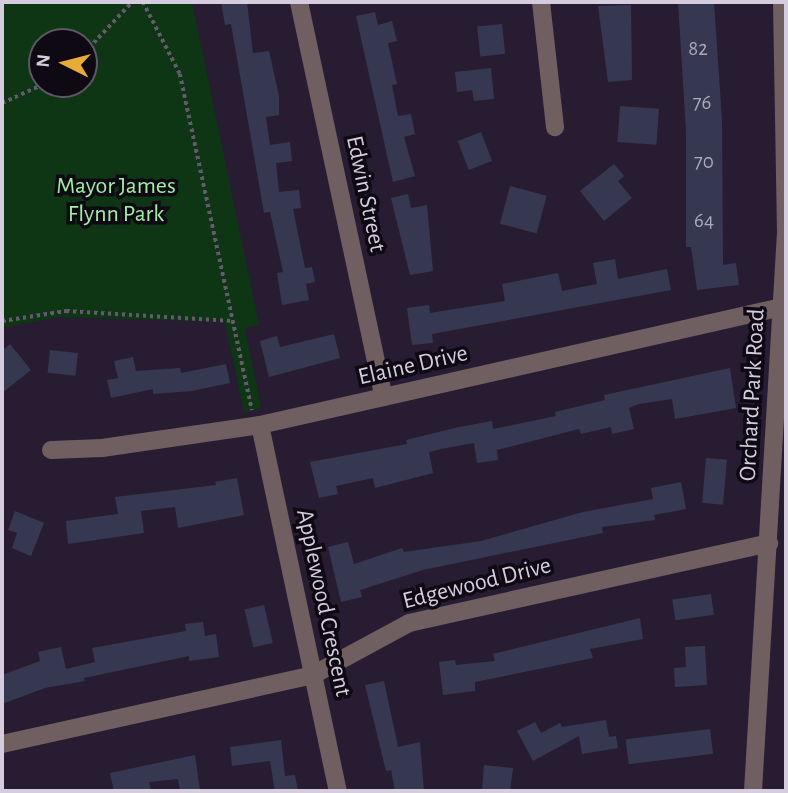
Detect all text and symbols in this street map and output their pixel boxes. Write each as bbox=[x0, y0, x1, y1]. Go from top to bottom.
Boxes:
north arrow bbox=[28, 28, 98, 98]
house number: 82 bbox=[688, 36, 708, 62]
text: N bbox=[33, 53, 54, 69]
house number: 76 bbox=[693, 90, 711, 116]
street label: Edwin Street bbox=[339, 133, 391, 255]
house number: 70 bbox=[694, 149, 714, 175]
park label: Mayor James Flynn Park bbox=[56, 173, 176, 229]
house number: 64 bbox=[694, 208, 714, 234]
street label: Orchard Park Road bbox=[734, 308, 772, 482]
street label: Elaine Drive bbox=[355, 339, 471, 393]
street label: Applewood Crescent bbox=[289, 507, 357, 699]
street label: Edgewood Drive bbox=[400, 552, 554, 616]

